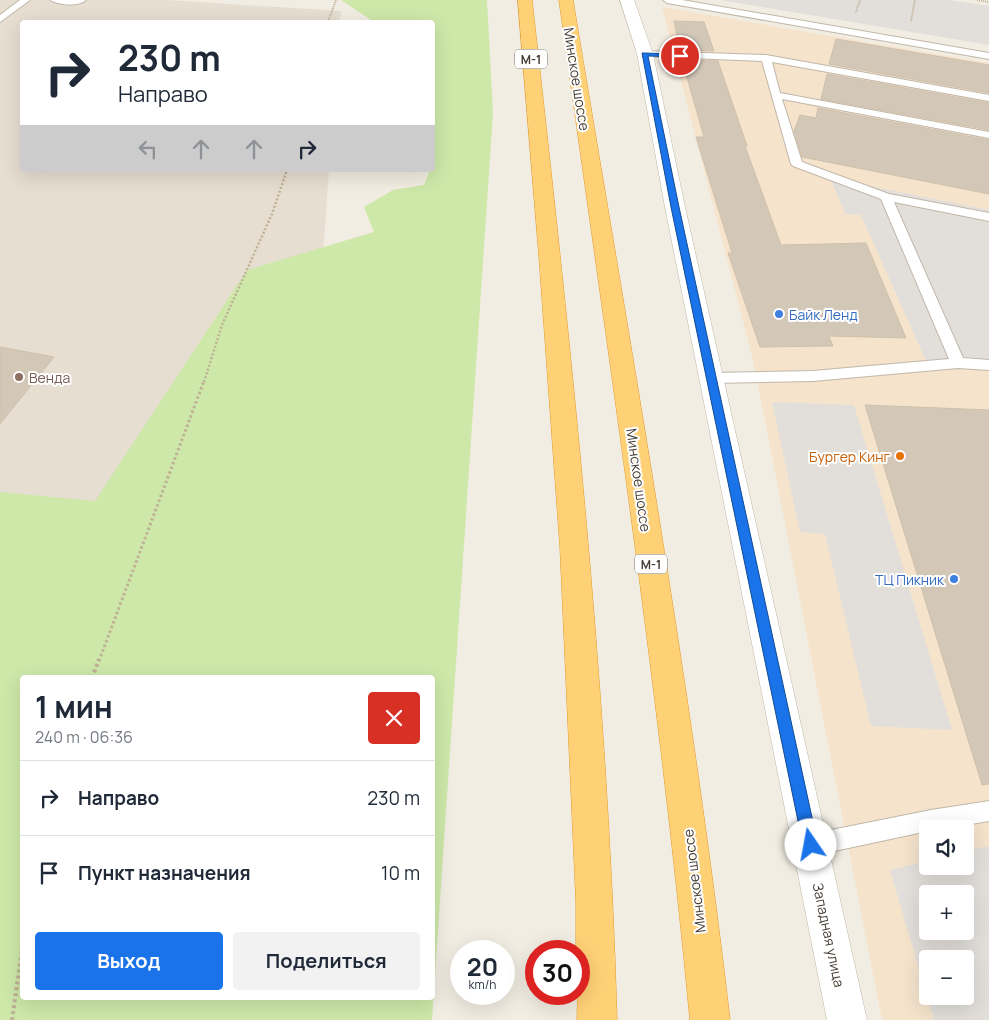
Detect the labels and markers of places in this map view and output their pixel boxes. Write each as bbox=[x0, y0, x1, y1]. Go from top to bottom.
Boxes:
pin bbox=[659, 35, 701, 77]
place label: Байк Ленд bbox=[789, 305, 858, 324]
marker: Байк Ленд bbox=[773, 308, 785, 320]
place label: Венда bbox=[29, 368, 70, 387]
marker: Венда bbox=[13, 371, 25, 383]
place label: Бургер Кинг bbox=[809, 447, 890, 466]
marker: Бургер Кинг bbox=[894, 450, 906, 462]
place label: ТЦ Пикник bbox=[875, 570, 945, 589]
marker: ТЦ Пикник bbox=[948, 573, 960, 585]

